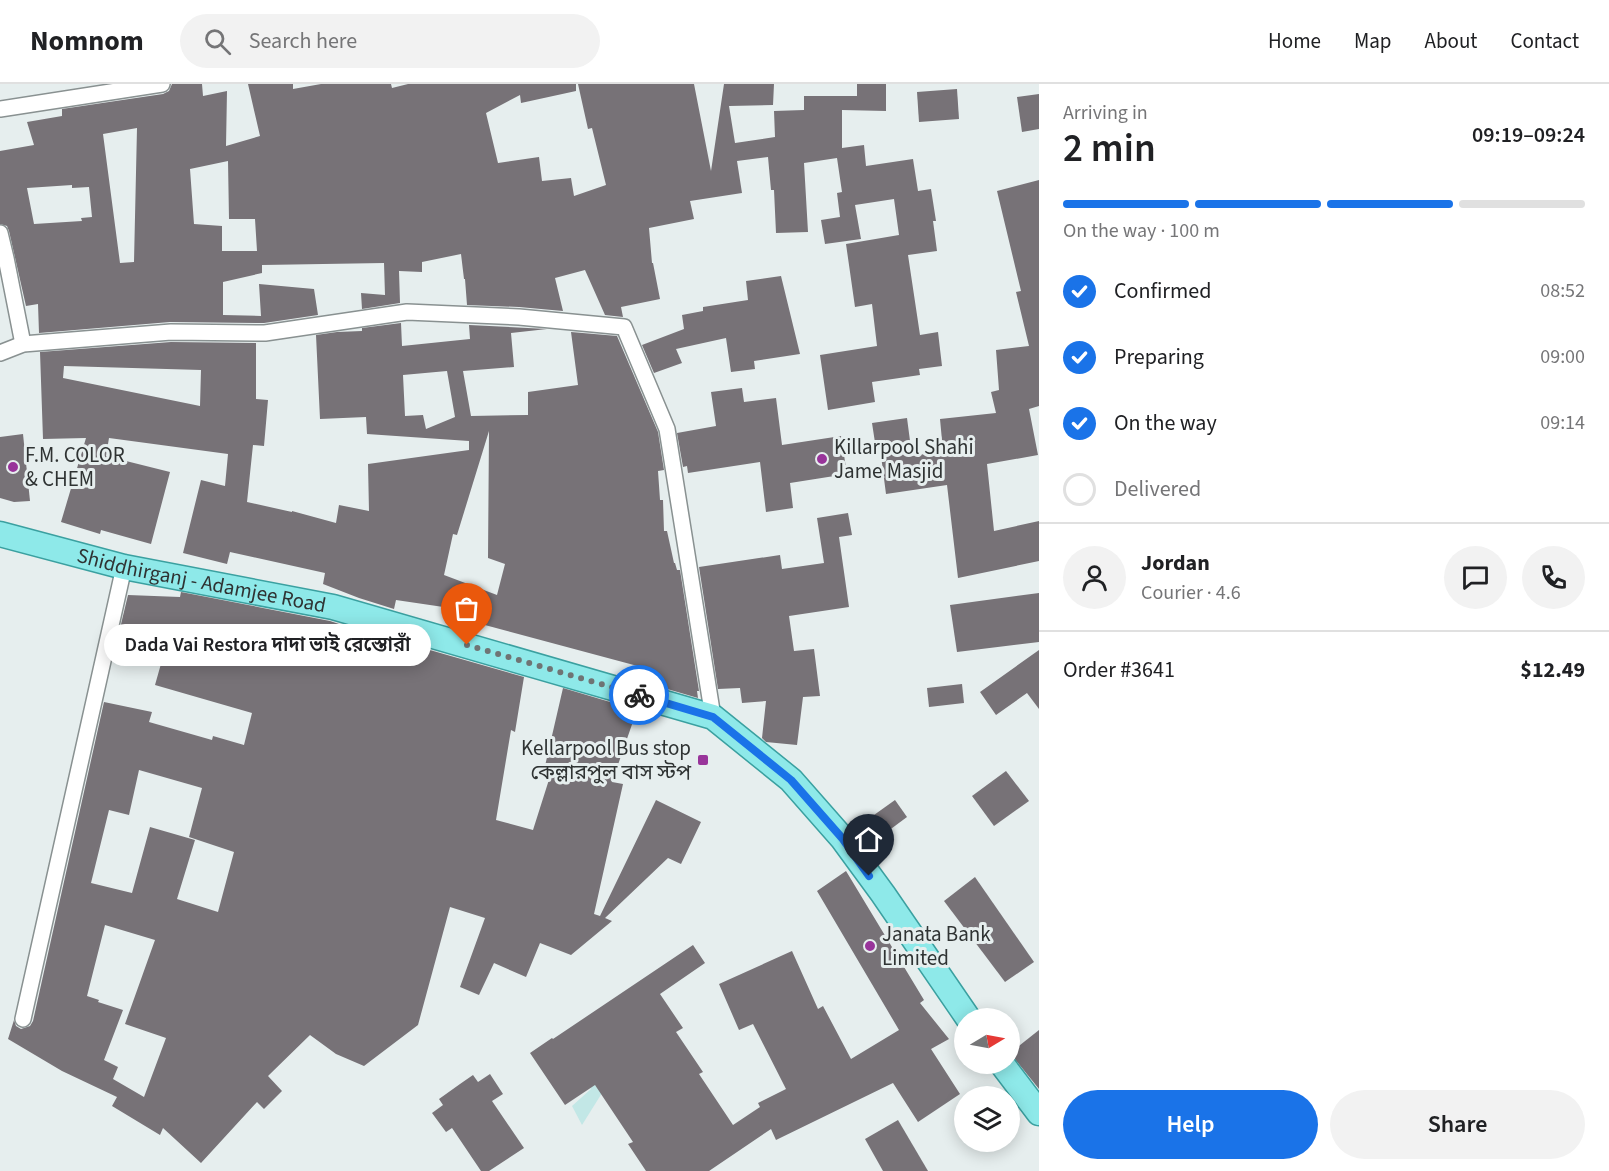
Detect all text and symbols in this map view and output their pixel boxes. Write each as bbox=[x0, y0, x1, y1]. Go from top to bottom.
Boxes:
search box bbox=[180, 14, 600, 68]
text: Nomnom bbox=[30, 21, 144, 61]
icon: search bbox=[201, 25, 234, 58]
text: Search here bbox=[249, 25, 357, 57]
text: Home bbox=[1268, 26, 1321, 56]
text: Map bbox=[1354, 26, 1392, 56]
text: About bbox=[1425, 26, 1477, 56]
text: Contact bbox=[1510, 26, 1579, 56]
text: Arriving in bbox=[1063, 99, 1148, 127]
text: 09:19–09:24 bbox=[1472, 119, 1585, 151]
text: 2 min bbox=[1063, 121, 1156, 177]
text: On the way · 100 m bbox=[1063, 217, 1220, 245]
icon: check bbox=[1063, 275, 1096, 308]
text: Confirmed bbox=[1114, 275, 1211, 307]
text: 08:52 bbox=[1540, 277, 1585, 305]
icon: check bbox=[1063, 341, 1096, 374]
text: Preparing bbox=[1114, 341, 1204, 373]
text: 09:00 bbox=[1540, 343, 1585, 371]
icon: check bbox=[1063, 407, 1096, 440]
text: On the way bbox=[1114, 407, 1217, 439]
text: 09:14 bbox=[1540, 409, 1585, 437]
place label: Killarpool Shahi Jame Masjid bbox=[834, 432, 974, 486]
place label: F.M. COLOR & CHEM bbox=[25, 440, 125, 494]
marker: Killarpool Shahi Jame Masjid bbox=[815, 452, 829, 466]
marker: F.M. COLOR & CHEM bbox=[6, 460, 20, 474]
text: Delivered bbox=[1114, 473, 1201, 505]
street label: Shiddhirganj - Adamjee Road bbox=[74, 540, 329, 620]
button: person bbox=[1063, 546, 1126, 609]
button: chat bbox=[1444, 546, 1507, 609]
button: phone bbox=[1522, 546, 1585, 609]
text: Jordan bbox=[1141, 547, 1210, 579]
text: Courier · 4.6 bbox=[1141, 579, 1241, 607]
pin bbox=[441, 583, 492, 645]
icon: bag bbox=[450, 592, 483, 625]
callout: Dada Vai Restora দাদা ভাই রেস্তোরাঁ bbox=[104, 624, 431, 666]
text: Dada Vai Restora দাদা ভাই রেস্তোরাঁ bbox=[124, 631, 411, 659]
text: Order #3641 bbox=[1063, 654, 1175, 686]
text: $12.49 bbox=[1520, 654, 1585, 686]
courier bbox=[609, 665, 669, 725]
icon: bike bbox=[623, 679, 656, 712]
place label: Kellarpool Bus stop কেল্লারপুল বাস স্টপ bbox=[521, 733, 692, 787]
marker: Kellarpool Bus stop কেল্লারপুল বাস স্টপ bbox=[696, 753, 710, 767]
pin bbox=[843, 814, 894, 876]
icon: home bbox=[852, 823, 885, 856]
place label: Janata Bank Limited bbox=[882, 919, 991, 973]
marker: Janata Bank Limited bbox=[863, 939, 877, 953]
north arrow bbox=[954, 1008, 1020, 1074]
map controls bbox=[954, 1008, 1020, 1152]
button: layers bbox=[954, 1086, 1020, 1152]
button: Help bbox=[1063, 1090, 1318, 1159]
button: Share bbox=[1330, 1090, 1585, 1159]

